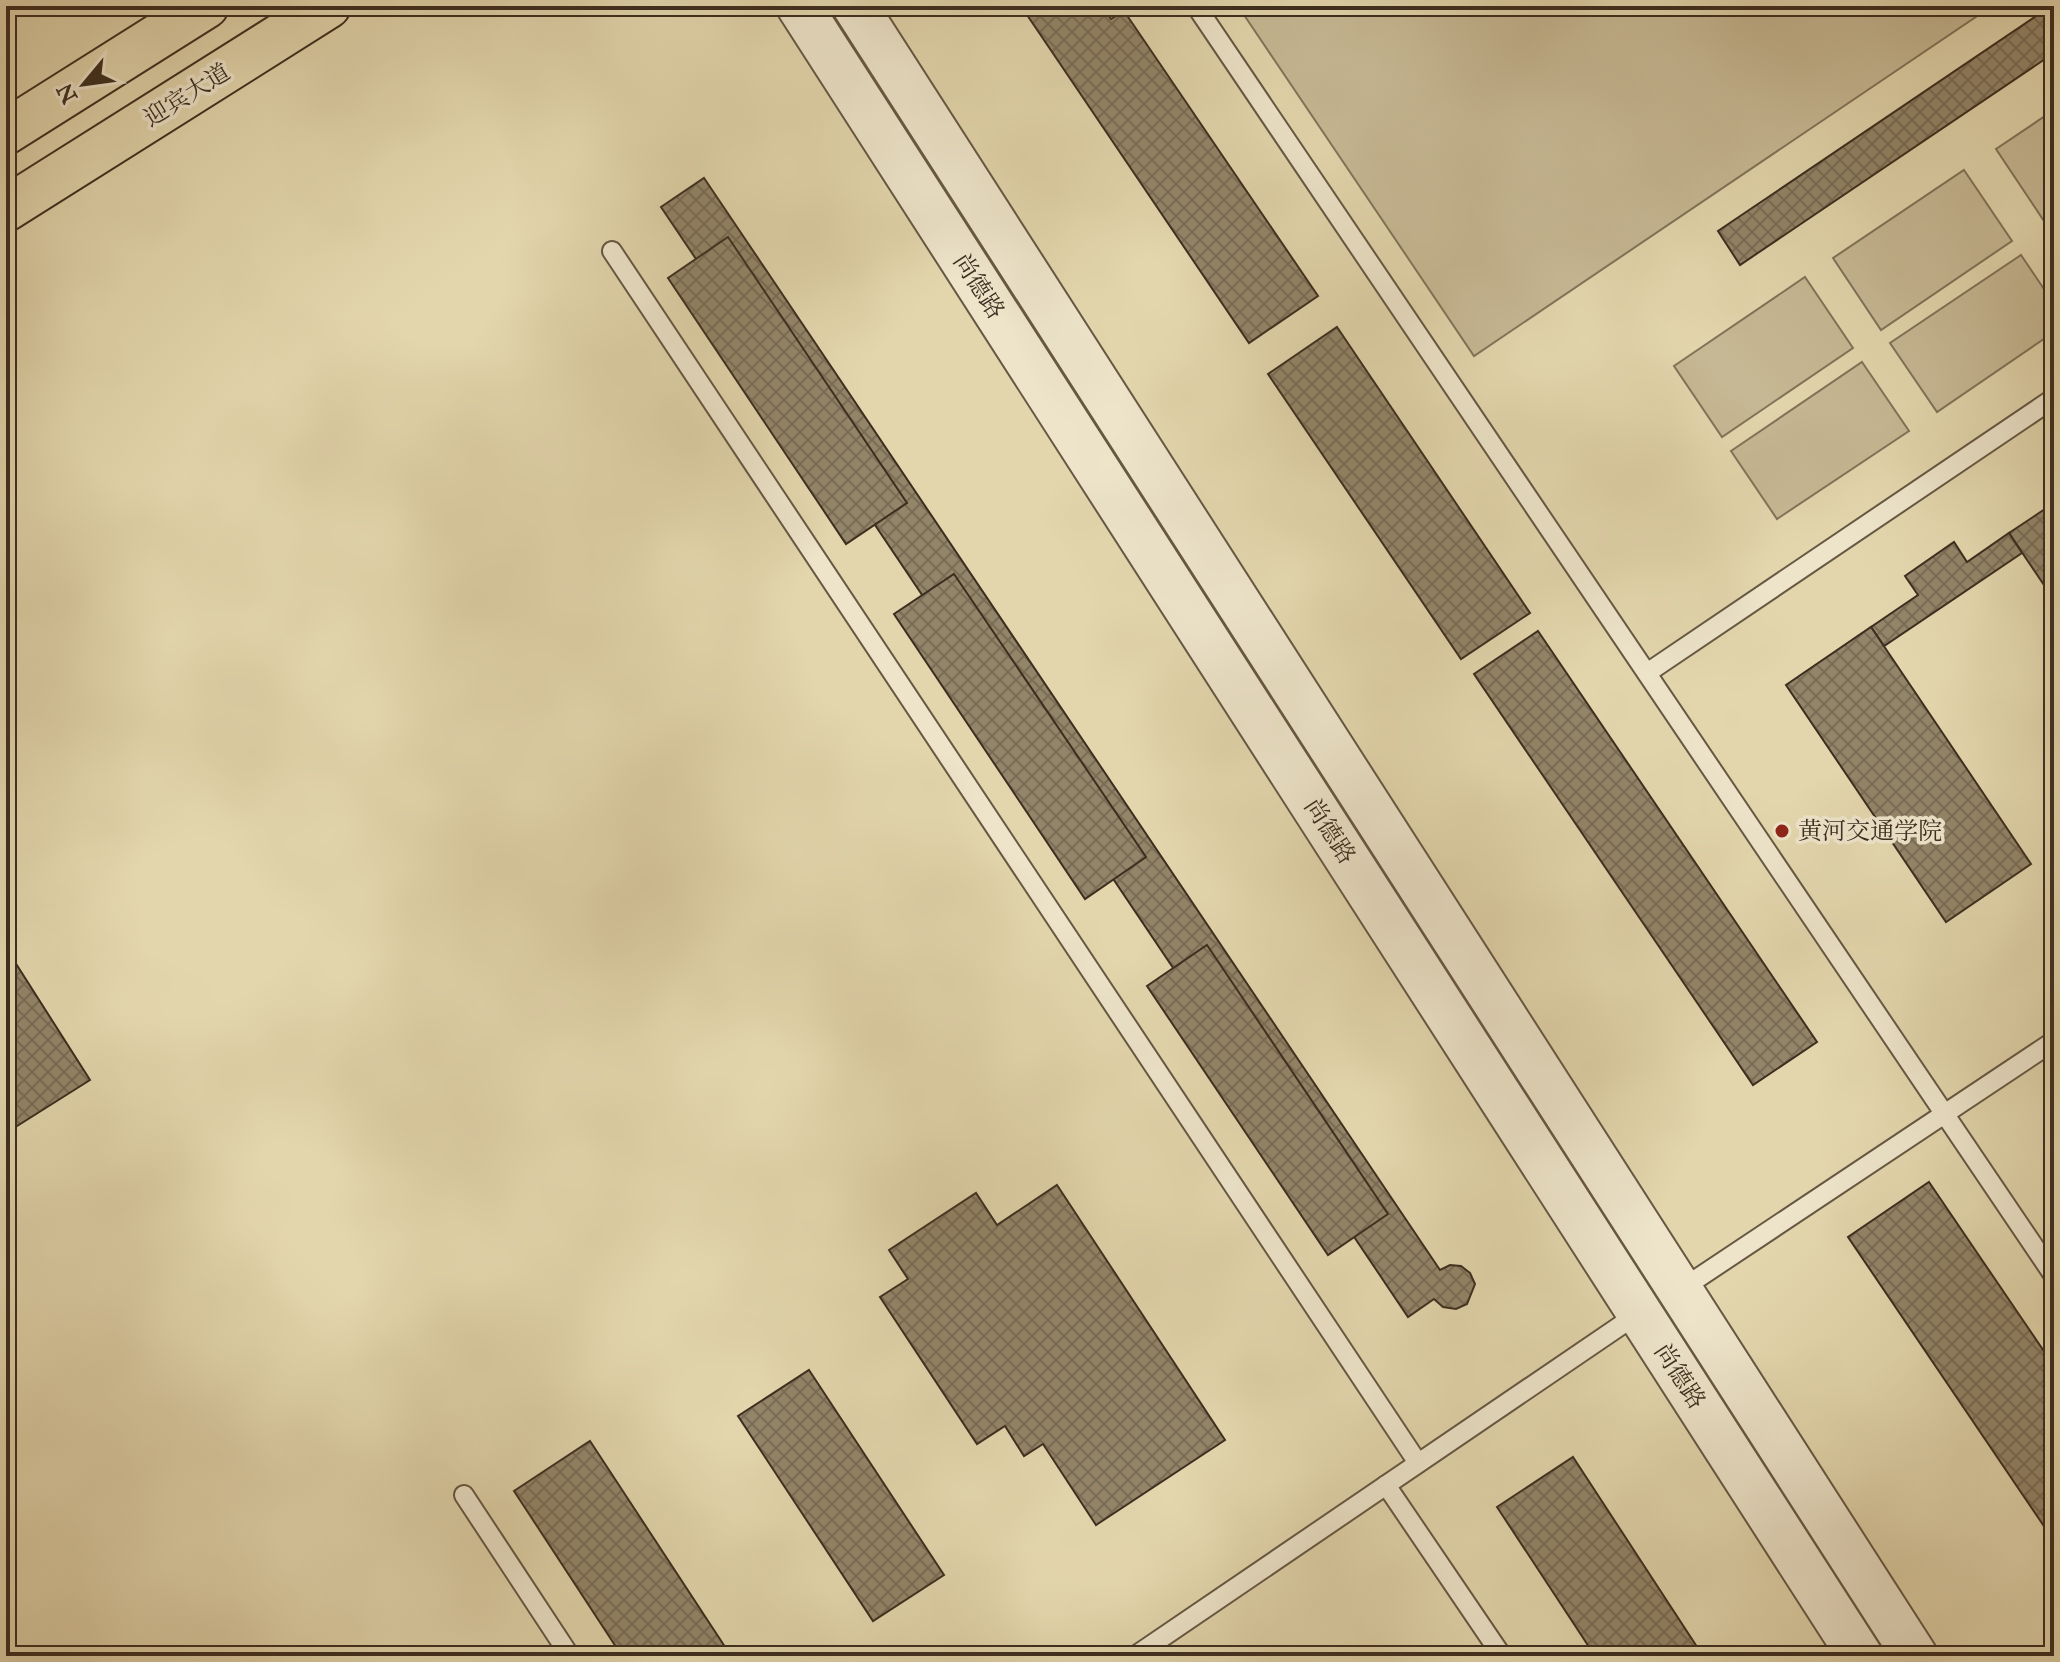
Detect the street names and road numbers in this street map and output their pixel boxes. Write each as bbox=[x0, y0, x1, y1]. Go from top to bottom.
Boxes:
street label: 迎宾大道 bbox=[138, 57, 236, 133]
street label: 尚德路 bbox=[947, 248, 1011, 324]
street label: 尚德路 bbox=[1298, 793, 1362, 869]
street label: 尚德路 bbox=[1648, 1338, 1712, 1414]

